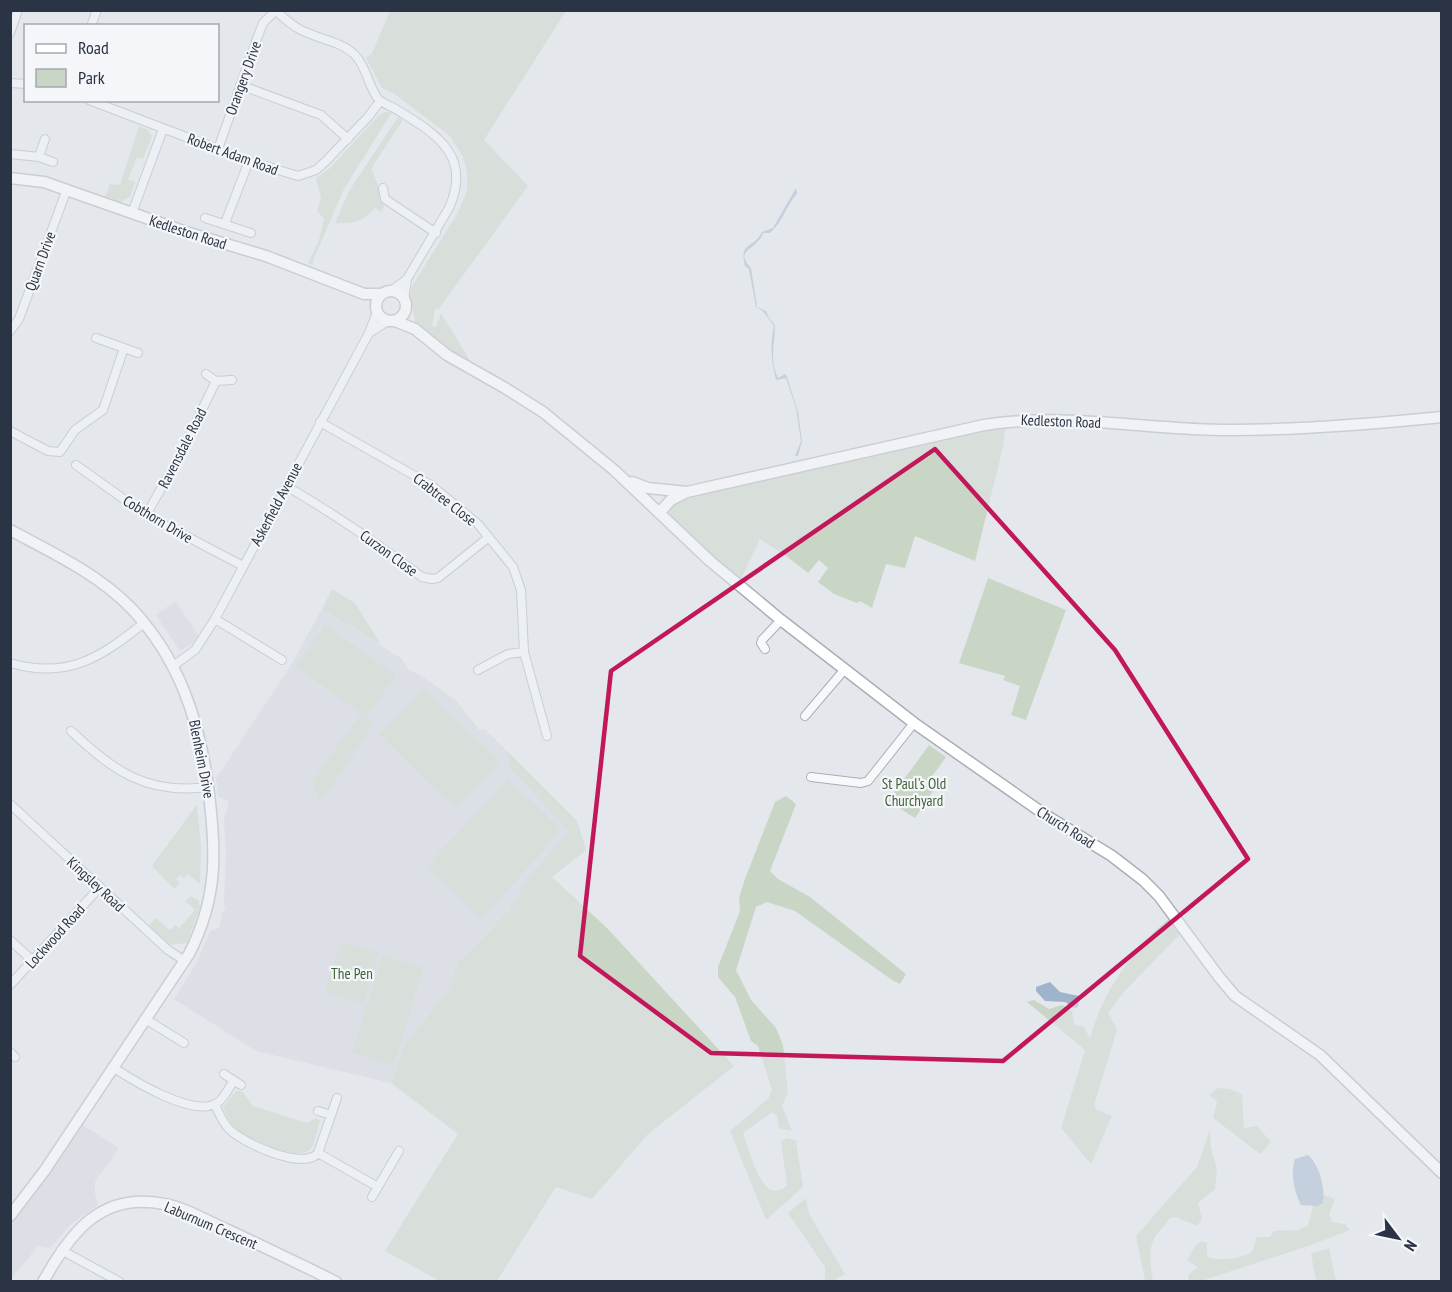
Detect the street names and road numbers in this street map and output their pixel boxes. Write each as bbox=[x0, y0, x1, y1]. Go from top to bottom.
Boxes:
street label: Orangery Drive bbox=[221, 38, 265, 118]
street label: Robert Adam Road bbox=[185, 129, 281, 179]
street label: Kedleston Road bbox=[147, 211, 229, 253]
street label: Quarn Drive bbox=[20, 229, 60, 293]
street label: Ravensdale Road bbox=[154, 405, 210, 491]
street label: Kedleston Road bbox=[1021, 410, 1101, 432]
street label: Askerfield Avenue bbox=[246, 459, 306, 549]
street label: Crabtree Close bbox=[410, 468, 480, 530]
street label: Cobthorn Drive bbox=[120, 491, 196, 547]
street label: Curzon Close bbox=[356, 526, 422, 580]
street label: Blenheim Drive bbox=[185, 718, 219, 800]
street label: Church Road bbox=[1033, 802, 1099, 852]
street label: Kingsley Road bbox=[63, 852, 129, 916]
street label: Lockwood Road bbox=[21, 900, 89, 972]
street label: Laburnum Crescent bbox=[162, 1197, 260, 1253]

